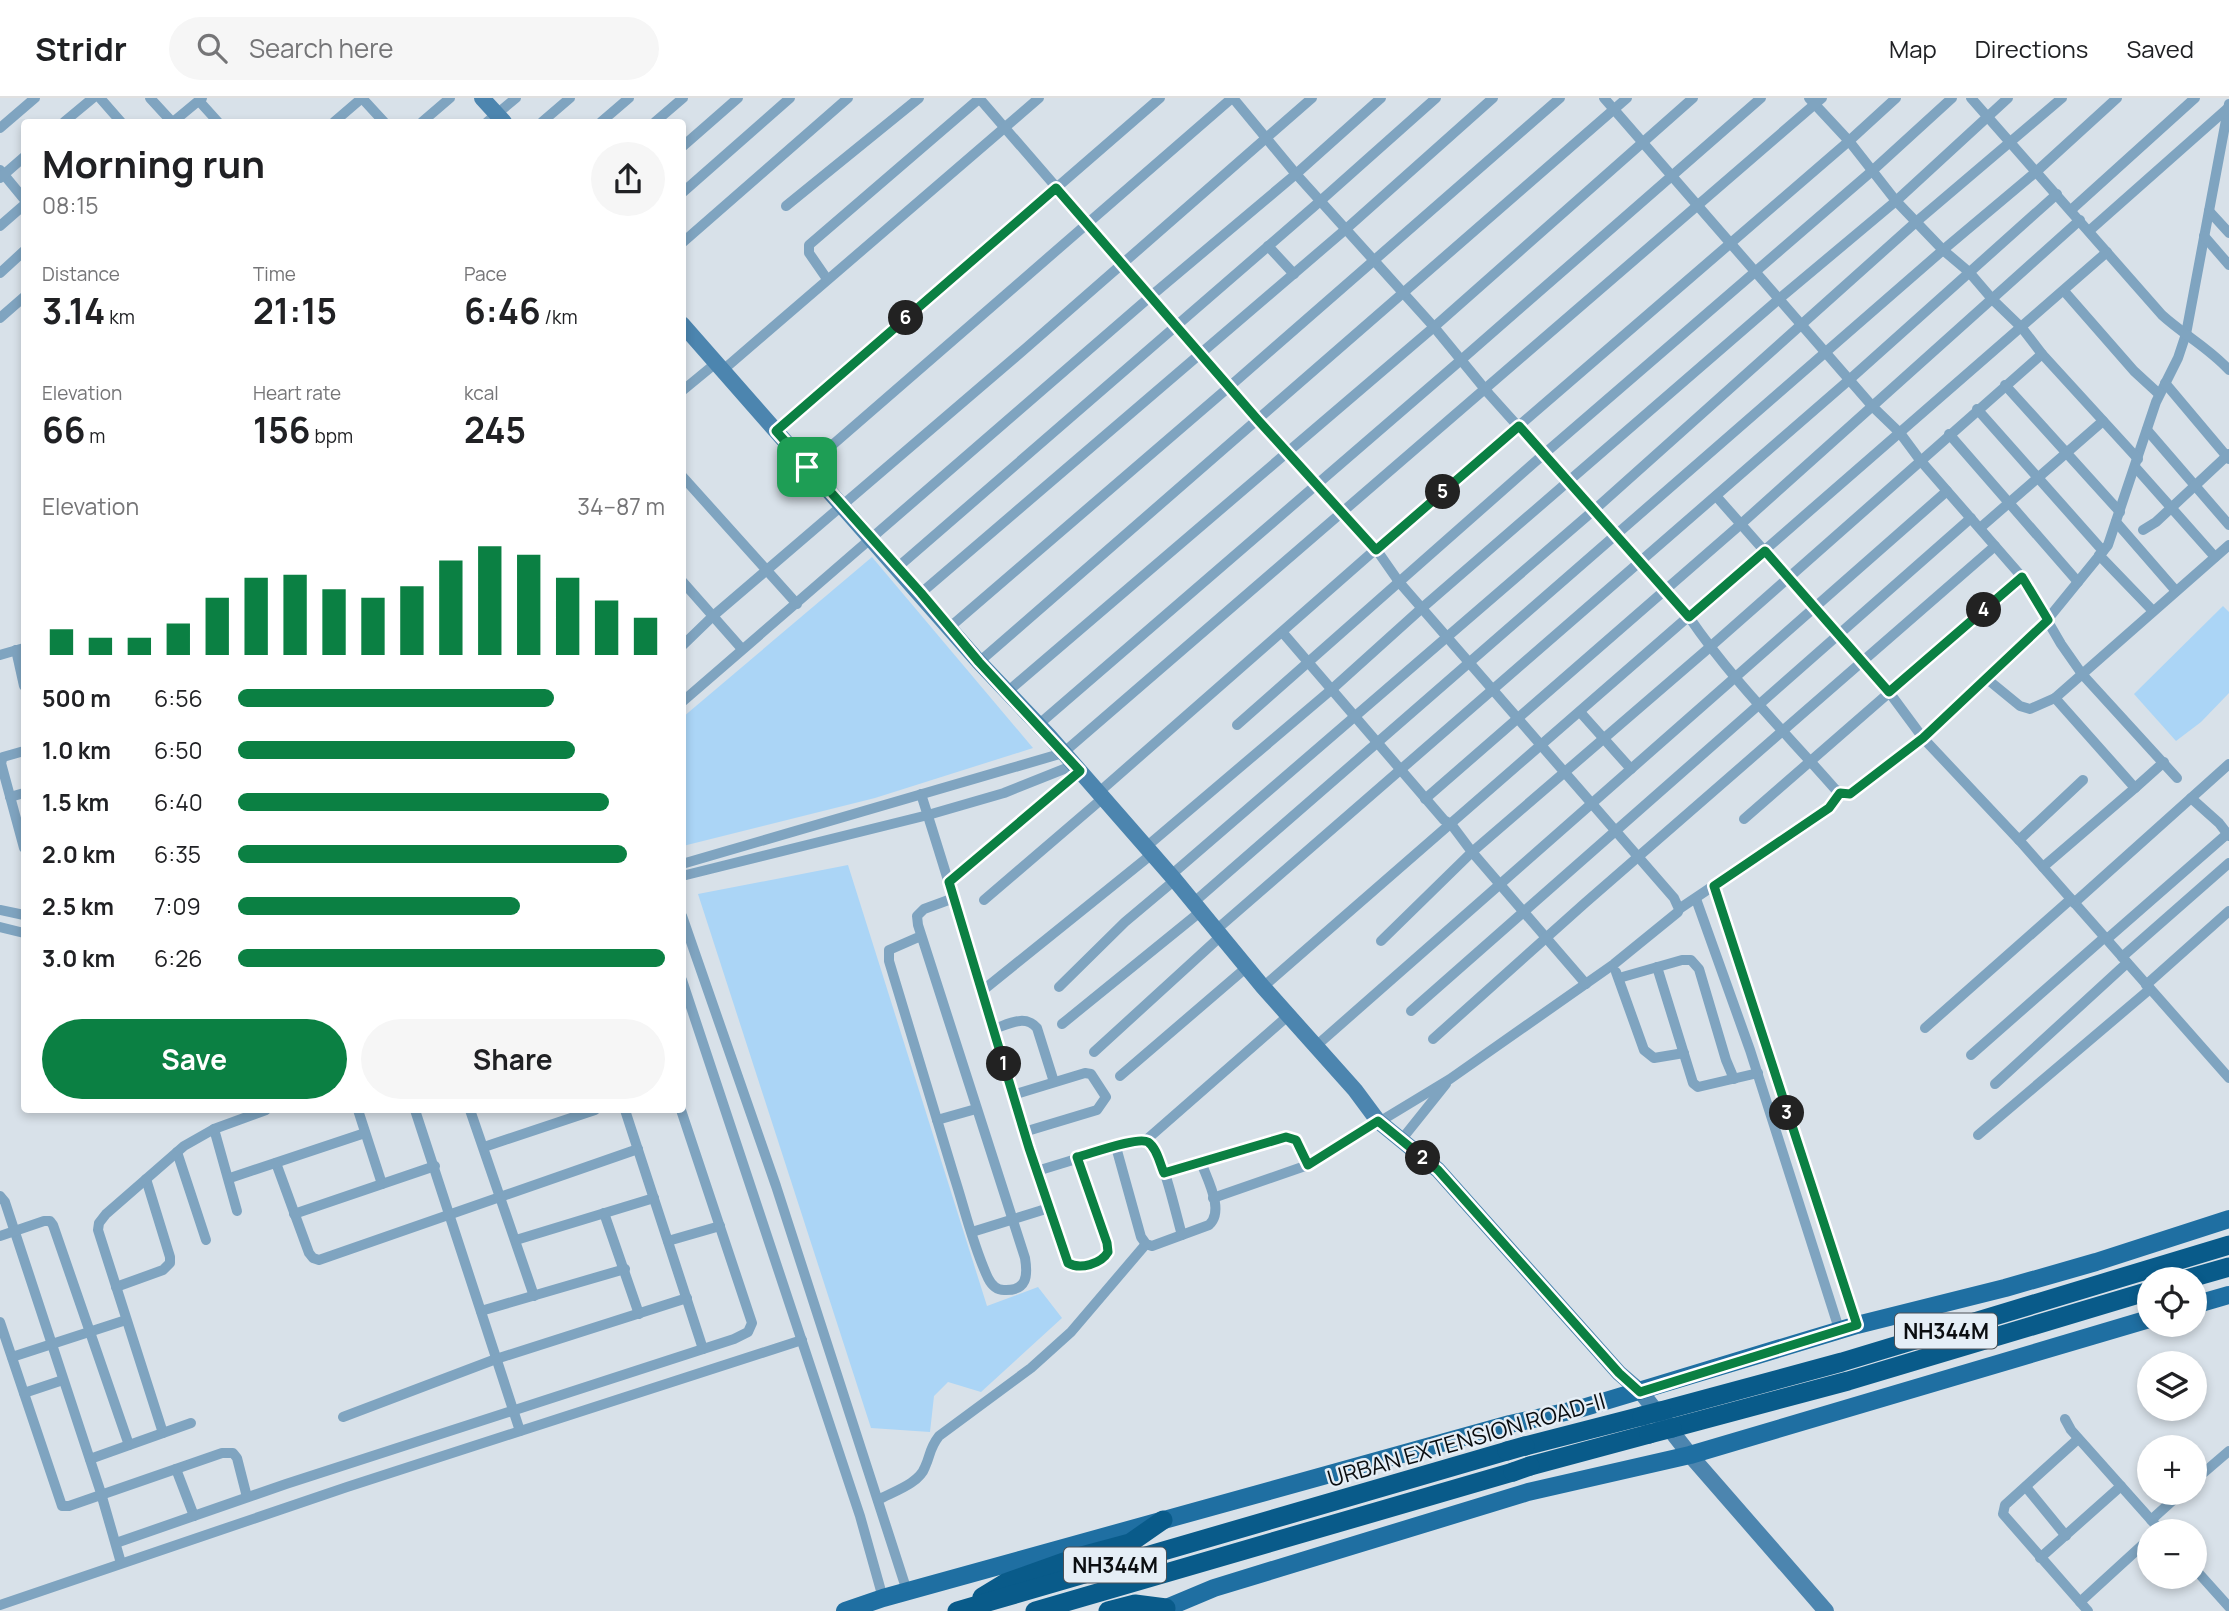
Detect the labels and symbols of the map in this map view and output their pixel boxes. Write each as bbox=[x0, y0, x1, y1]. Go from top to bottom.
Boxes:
pin: 6 bbox=[888, 300, 923, 336]
pin bbox=[777, 437, 837, 497]
pin: 5 bbox=[1426, 474, 1460, 510]
pin: 4 bbox=[1966, 592, 2002, 628]
pin: 1 bbox=[986, 1046, 1021, 1082]
pin: 3 bbox=[1770, 1096, 1804, 1130]
pin: 2 bbox=[1406, 1140, 1440, 1176]
road number: NH344M bbox=[1895, 1314, 1997, 1348]
street label: URBAN EXTENSION ROAD-II bbox=[1323, 1384, 1609, 1494]
road number: NH344M bbox=[1064, 1548, 1166, 1582]

